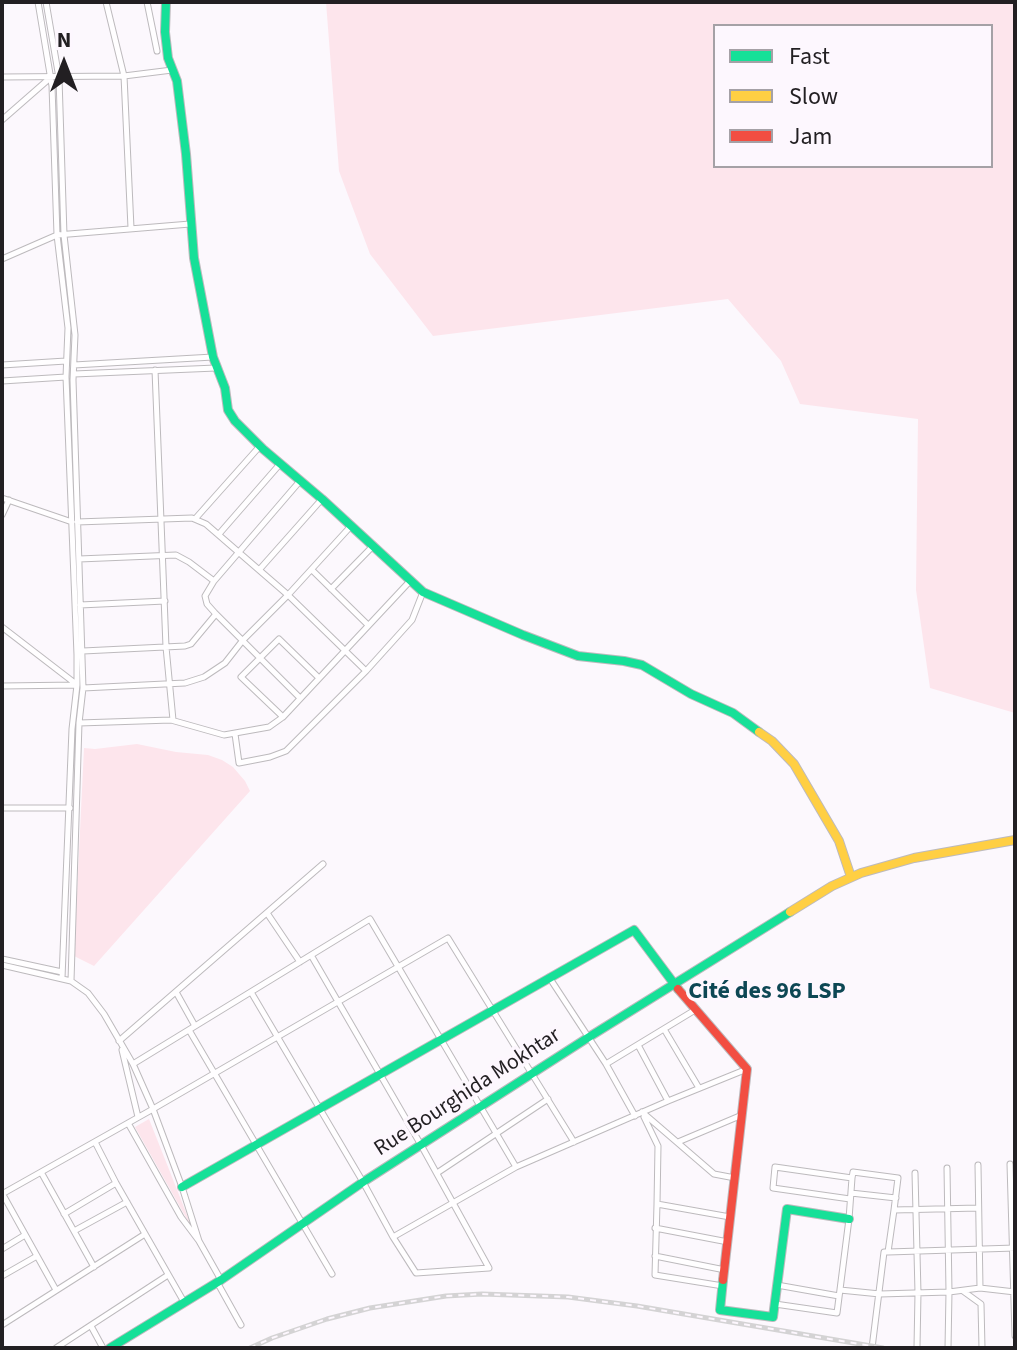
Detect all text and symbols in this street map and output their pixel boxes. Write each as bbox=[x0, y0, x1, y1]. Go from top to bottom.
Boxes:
north arrow bbox=[24, 24, 104, 104]
text: N bbox=[57, 24, 71, 56]
legend bbox=[713, 24, 993, 168]
text: Fast bbox=[789, 39, 830, 74]
text: Slow bbox=[789, 79, 838, 114]
text: Jam bbox=[789, 119, 833, 154]
district label: Cité des 96 LSP bbox=[688, 979, 846, 1007]
street label: Rue Bourghida Mokhtar bbox=[370, 1023, 566, 1163]

